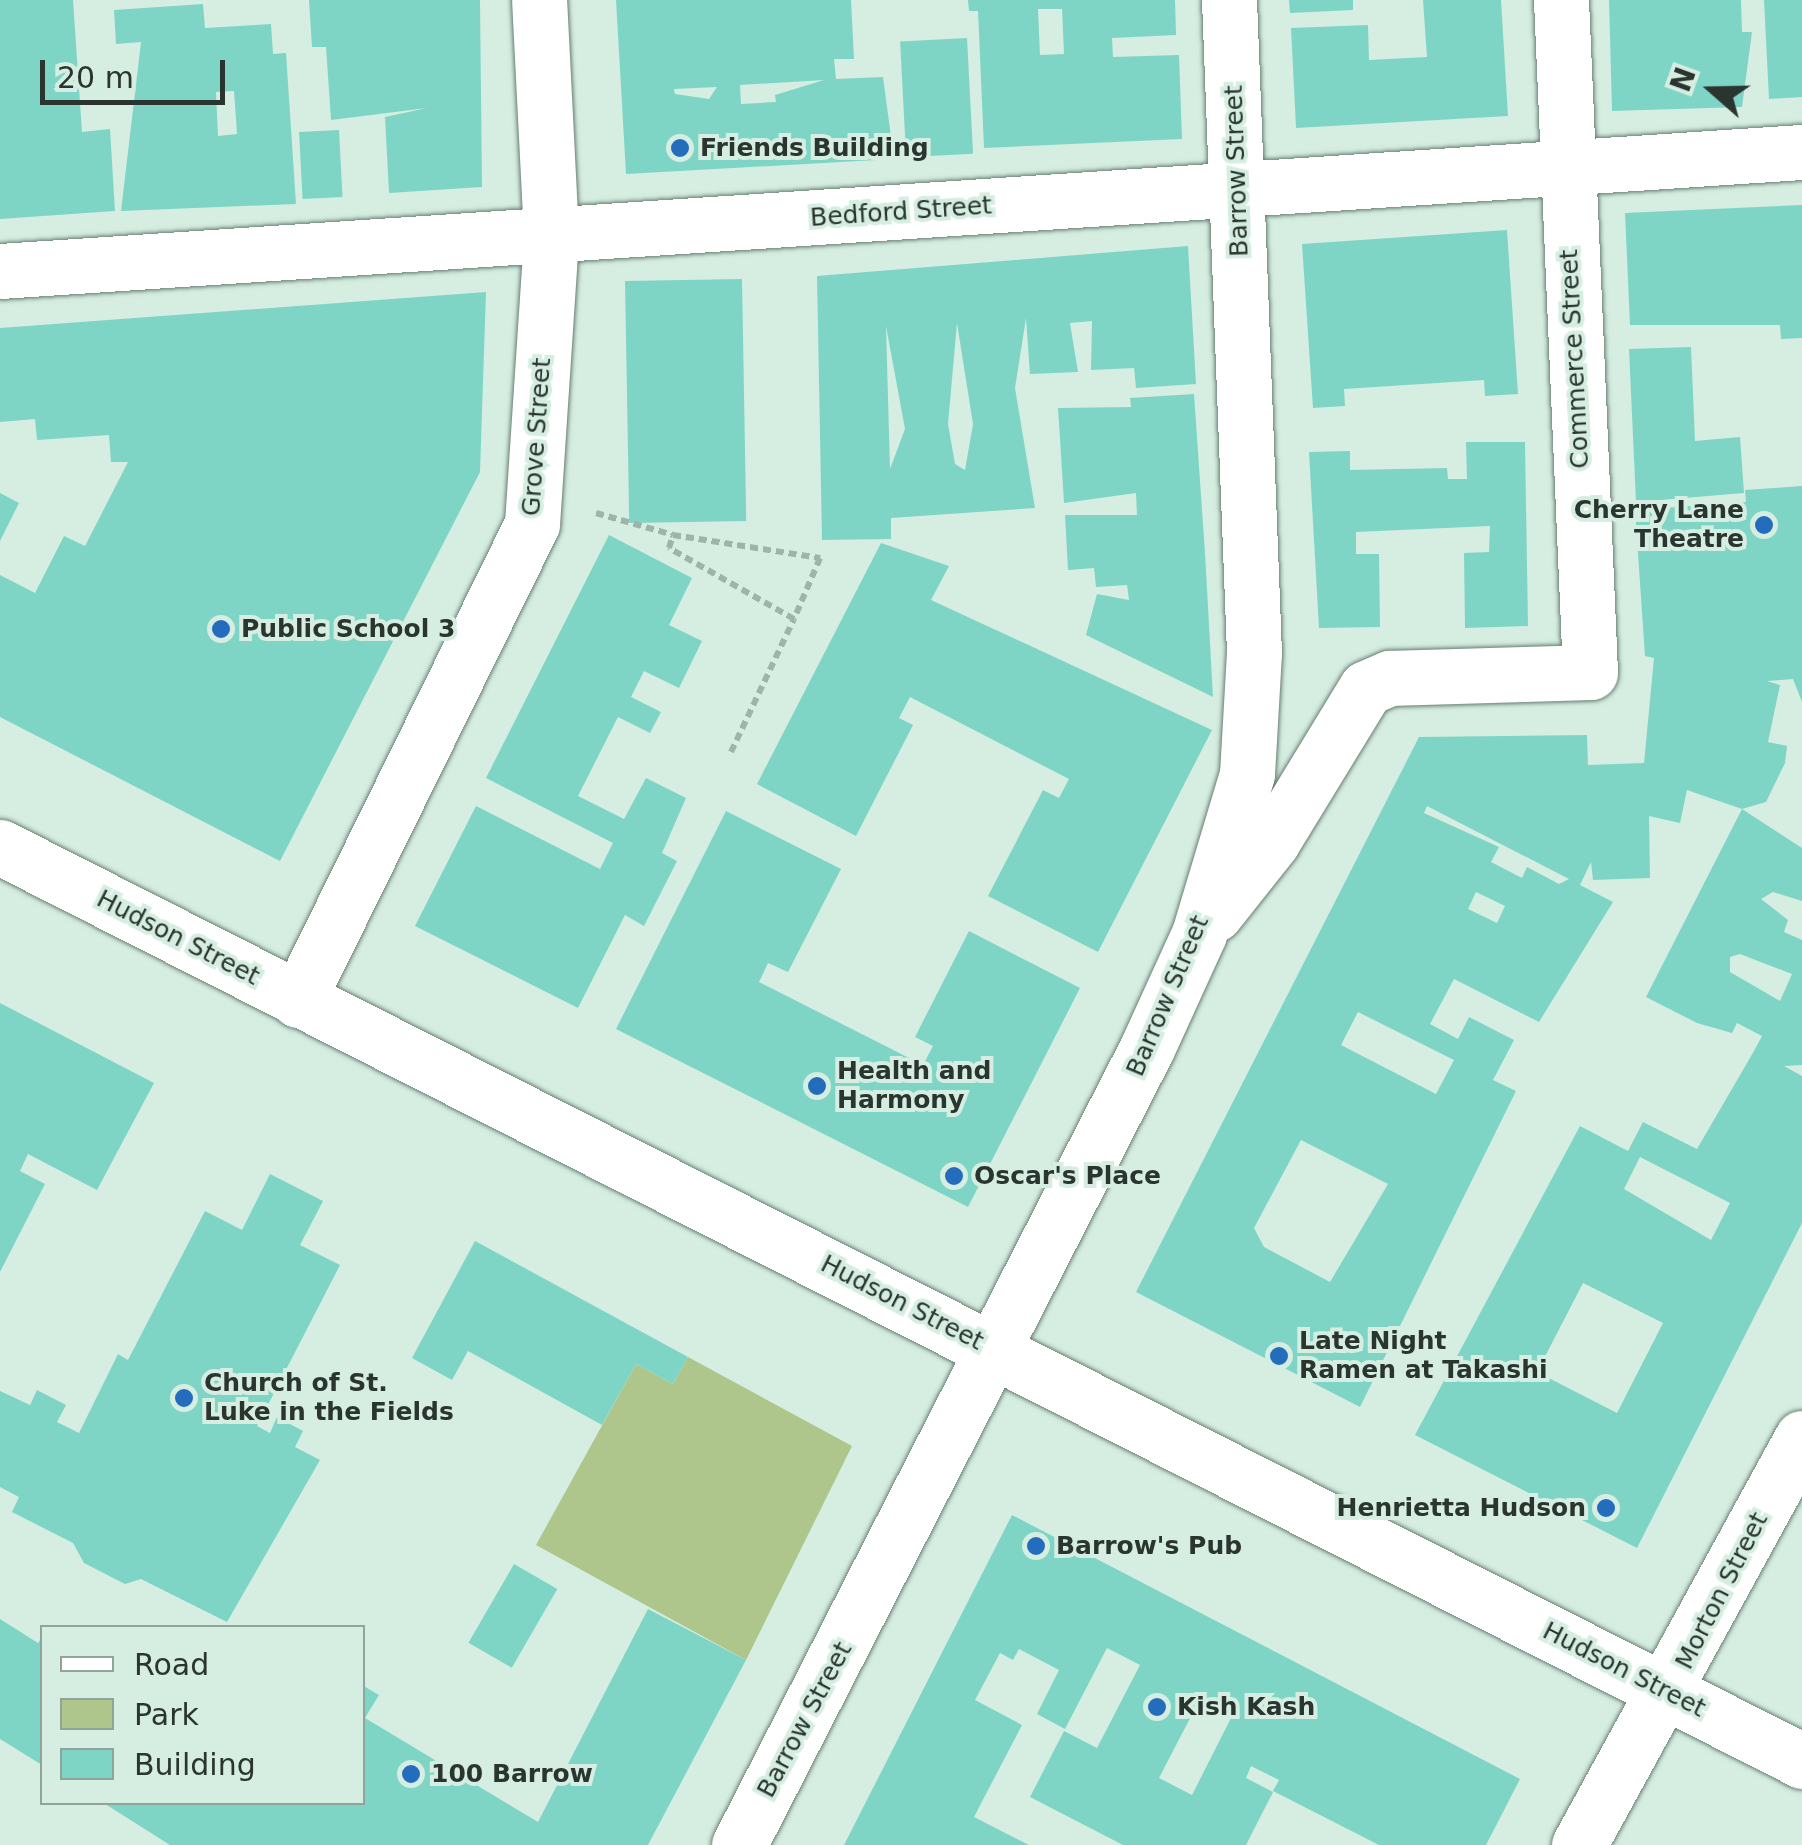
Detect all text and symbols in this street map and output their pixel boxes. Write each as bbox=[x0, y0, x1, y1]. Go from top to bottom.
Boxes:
scale bar bbox=[45, 40, 230, 102]
north arrow bbox=[1662, 40, 1762, 140]
text: 20 m bbox=[57, 60, 134, 95]
text: N bbox=[1664, 63, 1703, 96]
street label: Barrow Street bbox=[1219, 85, 1255, 257]
place label: Friends Building bbox=[700, 133, 929, 163]
marker: Friends Building bbox=[669, 137, 691, 159]
street label: Bedford Street bbox=[809, 191, 993, 233]
street label: Commerce Street bbox=[1554, 249, 1596, 469]
street label: Grove Street bbox=[517, 357, 557, 517]
place label: Cherry Lane Theatre bbox=[1574, 496, 1744, 555]
marker: Cherry Lane Theatre bbox=[1753, 514, 1775, 536]
place label: Public School 3 bbox=[241, 614, 455, 644]
marker: Public School 3 bbox=[210, 618, 232, 640]
street label: Hudson Street bbox=[92, 884, 264, 992]
street label: Barrow Street bbox=[1121, 911, 1215, 1081]
place label: Health and Harmony bbox=[837, 1057, 991, 1116]
marker: Health and Harmony bbox=[806, 1075, 828, 1097]
place label: Oscar's Place bbox=[974, 1161, 1161, 1191]
marker: Oscar's Place bbox=[943, 1165, 965, 1187]
street label: Hudson Street bbox=[816, 1249, 988, 1357]
place label: Late Night Ramen at Takashi bbox=[1299, 1327, 1548, 1386]
marker: Late Night Ramen at Takashi bbox=[1268, 1345, 1290, 1367]
place label: Church of St. Luke in the Fields bbox=[204, 1369, 454, 1428]
marker: Church of St. Luke in the Fields bbox=[173, 1387, 195, 1409]
place label: Henrietta Hudson bbox=[1337, 1493, 1586, 1523]
marker: Henrietta Hudson bbox=[1595, 1497, 1617, 1519]
street label: Morton Street bbox=[1670, 1508, 1774, 1674]
place label: Barrow's Pub bbox=[1056, 1531, 1242, 1561]
marker: Barrow's Pub bbox=[1025, 1535, 1047, 1557]
street label: Hudson Street bbox=[1538, 1616, 1710, 1724]
legend bbox=[40, 1625, 365, 1805]
street label: Barrow Street bbox=[751, 1637, 859, 1803]
text: Road bbox=[134, 1647, 209, 1682]
place label: Kish Kash bbox=[1177, 1692, 1315, 1722]
marker: Kish Kash bbox=[1146, 1696, 1168, 1718]
text: Park bbox=[134, 1697, 199, 1732]
text: Building bbox=[134, 1747, 256, 1782]
place label: 100 Barrow bbox=[431, 1759, 593, 1789]
marker: 100 Barrow bbox=[400, 1763, 422, 1785]

